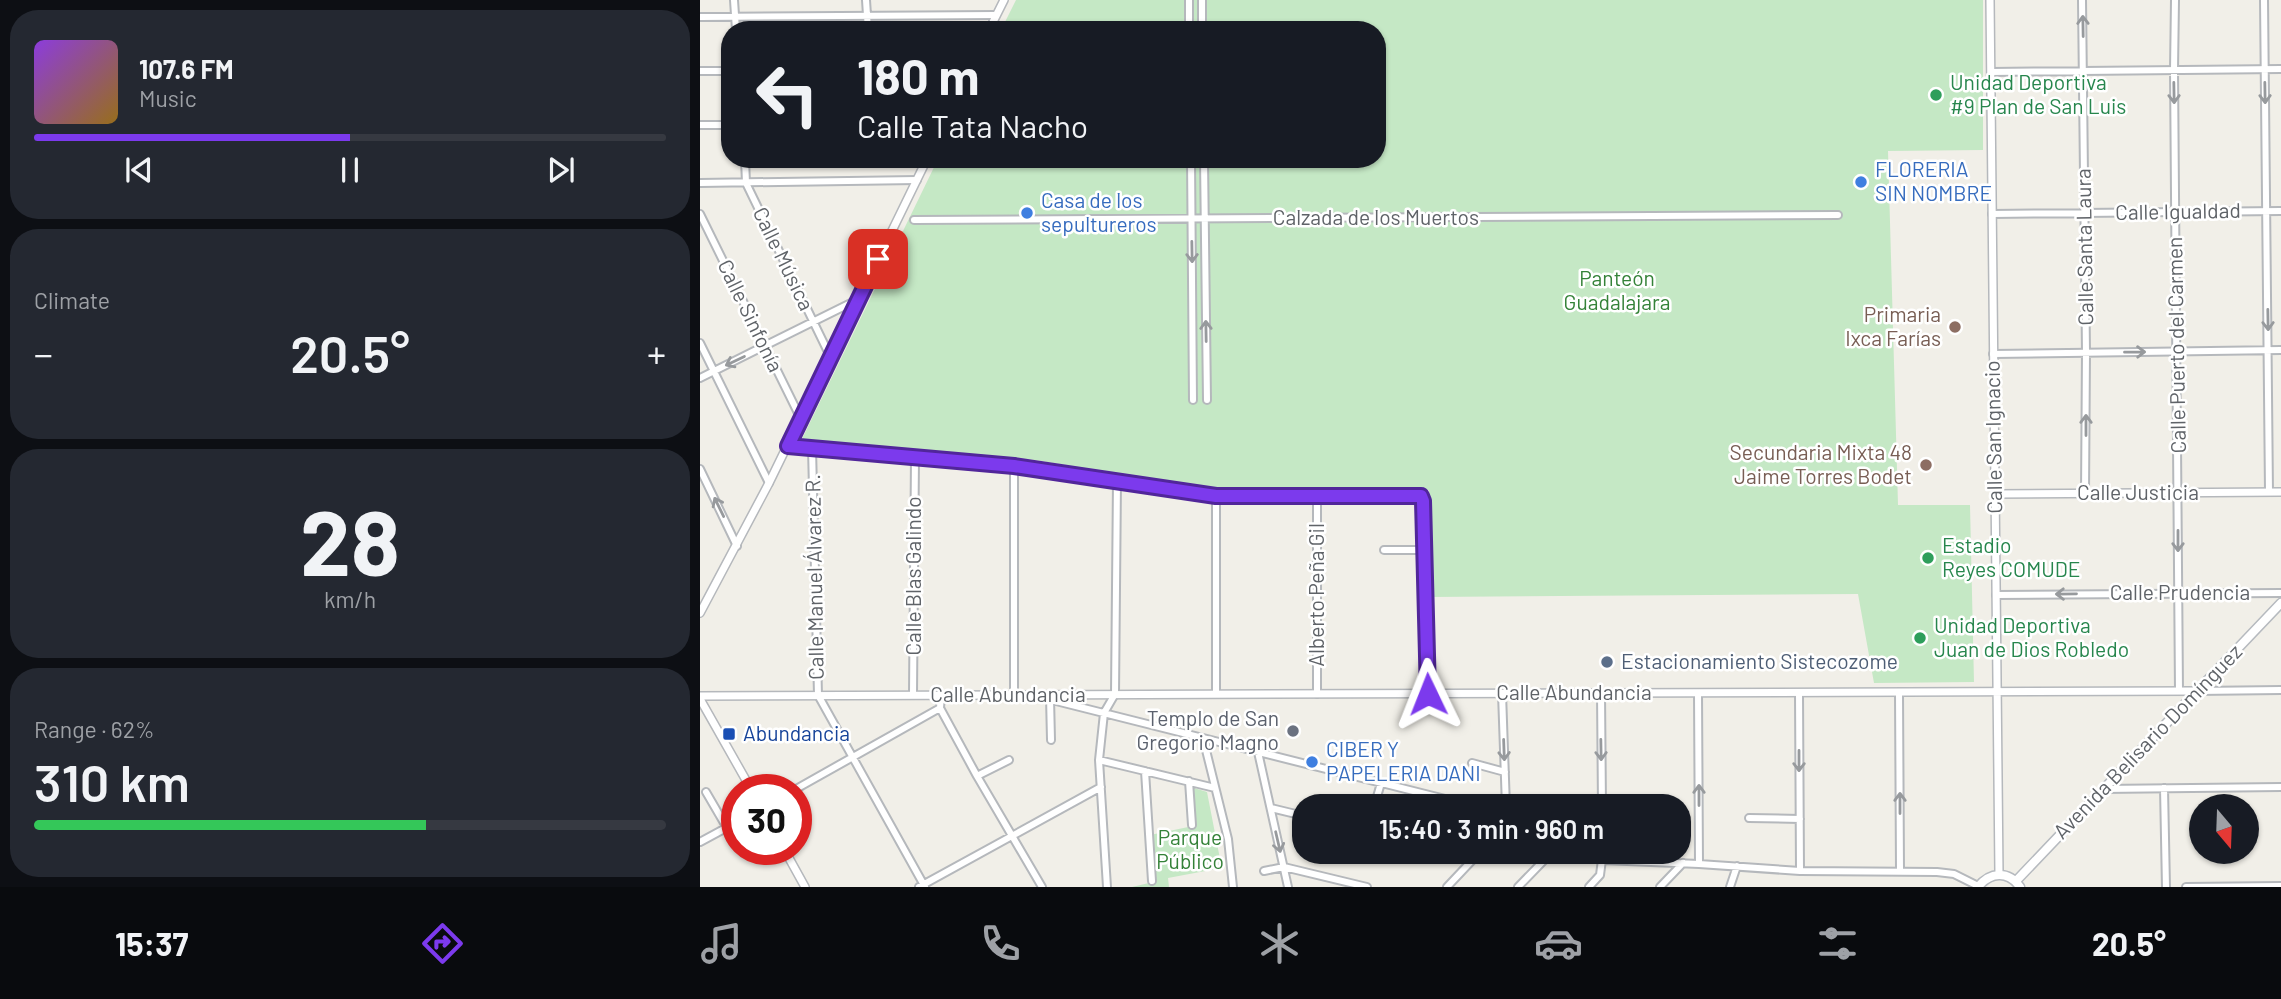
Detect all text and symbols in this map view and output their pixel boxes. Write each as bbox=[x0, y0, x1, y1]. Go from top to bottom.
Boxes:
one-way arrow bbox=[2076, 15, 2090, 38]
text: 180 m bbox=[857, 46, 980, 105]
icon: left bbox=[742, 49, 833, 140]
text: 107.6 FM bbox=[139, 53, 234, 84]
place label: Unidad Deportiva #9 Plan de San Luis bbox=[1950, 69, 2126, 118]
one-way arrow bbox=[2167, 81, 2181, 104]
one-way arrow bbox=[2258, 81, 2272, 104]
text: Music bbox=[139, 84, 197, 112]
marker: Unidad Deportiva #9 Plan de San Luis bbox=[1928, 87, 1944, 103]
text: Calle Tata Nacho bbox=[857, 106, 1088, 144]
icon: previous bbox=[120, 151, 158, 189]
icon: pause bbox=[331, 151, 369, 189]
icon: next bbox=[542, 151, 580, 189]
place label: FLORERIA SIN NOMBRE bbox=[1875, 156, 1992, 205]
street label: Calle Santa Laura bbox=[2070, 168, 2097, 326]
marker: FLORERIA SIN NOMBRE bbox=[1853, 174, 1869, 190]
place label: Casa de los sepultureros bbox=[1041, 187, 1157, 236]
street label: Calle Igualdad bbox=[2115, 197, 2241, 224]
street label: Calle Música bbox=[749, 203, 820, 314]
street label: Calzada de los Muertos bbox=[1273, 204, 1479, 229]
marker: Casa de los sepultureros bbox=[1019, 205, 1035, 221]
pin bbox=[848, 229, 908, 289]
street label: Calle Puerto del Carmen bbox=[2161, 237, 2190, 454]
icon: arrive bbox=[859, 240, 897, 278]
one-way arrow bbox=[1185, 240, 1198, 263]
street label: Calle Sinfonía bbox=[713, 255, 789, 376]
park label: Panteón Guadalajara bbox=[1564, 265, 1670, 314]
text: Climate bbox=[34, 286, 110, 314]
place label: Primaria Ixca Farías bbox=[1845, 301, 1941, 350]
one-way arrow bbox=[2261, 308, 2274, 331]
marker: Primaria Ixca Farías bbox=[1947, 319, 1963, 335]
one-way arrow bbox=[1199, 320, 1213, 343]
text: 20.5° bbox=[290, 321, 410, 383]
text: − bbox=[34, 330, 53, 376]
text: + bbox=[647, 330, 666, 376]
one-way arrow bbox=[2123, 345, 2146, 359]
one-way arrow bbox=[725, 354, 746, 368]
street label: Calle San Ignacio bbox=[1979, 360, 2006, 514]
one-way arrow bbox=[2079, 414, 2093, 437]
place label: Secundaria Mixta 48 Jaime Torres Bodet bbox=[1730, 439, 1912, 488]
marker: Secundaria Mixta 48 Jaime Torres Bodet bbox=[1918, 457, 1934, 473]
street label: Calle Manuel Álvarez R. bbox=[799, 474, 828, 680]
street label: Calle Justicia bbox=[2077, 479, 2199, 504]
text: 28 bbox=[300, 485, 400, 594]
street label: Calle Blas Galindo bbox=[900, 496, 925, 656]
one-way arrow bbox=[711, 497, 725, 518]
street label: Alberto Peña Gil bbox=[1303, 523, 1328, 667]
one-way arrow bbox=[2171, 529, 2185, 552]
place label: Estadio Reyes COMUDE bbox=[1942, 532, 2080, 581]
marker: Estadio Reyes COMUDE bbox=[1920, 550, 1936, 566]
street label: Calle Prudencia bbox=[2110, 579, 2250, 604]
text: km/h bbox=[324, 585, 376, 613]
one-way arrow bbox=[2055, 587, 2078, 601]
place label: Unidad Deportiva Juan de Dios Robledo bbox=[1934, 612, 2129, 661]
marker: Unidad Deportiva Juan de Dios Robledo bbox=[1912, 630, 1928, 646]
street label: Avenida Belisario Domínguez bbox=[2047, 639, 2246, 843]
place label: Estacionamiento Sistecozome bbox=[1621, 648, 1898, 673]
marker: Estacionamiento Sistecozome bbox=[1599, 654, 1615, 670]
position arrow bbox=[1391, 657, 1465, 731]
street label: Calle Abundancia bbox=[1496, 679, 1652, 704]
street label: Calle Abundancia bbox=[930, 681, 1086, 706]
place label: Templo de San Gregorio Magno bbox=[1136, 705, 1279, 754]
text: Range · 62% bbox=[34, 715, 155, 743]
place label: Abundancia bbox=[743, 720, 850, 745]
marker: Templo de San Gregorio Magno bbox=[1285, 723, 1301, 739]
marker: Abundancia bbox=[721, 726, 737, 742]
place label: CIBER Y PAPELERIA DANI bbox=[1326, 736, 1481, 785]
one-way arrow bbox=[1497, 738, 1510, 761]
one-way arrow bbox=[1594, 738, 1608, 761]
one-way arrow bbox=[1792, 749, 1806, 772]
text: 310 km bbox=[34, 750, 190, 812]
marker: CIBER Y PAPELERIA DANI bbox=[1304, 754, 1320, 770]
speed limit sign: 30 bbox=[721, 774, 812, 865]
one-way arrow bbox=[1692, 784, 1706, 807]
one-way arrow bbox=[1893, 792, 1907, 815]
north arrow bbox=[2189, 794, 2259, 864]
map controls bbox=[2189, 794, 2259, 864]
text: 15:40 · 3 min · 960 m bbox=[1379, 813, 1604, 844]
park label: Parque Público bbox=[1156, 824, 1224, 873]
one-way arrow bbox=[1272, 830, 1286, 853]
icon: directions bbox=[418, 919, 467, 968]
icon: music bbox=[697, 919, 746, 968]
icon: phone bbox=[976, 919, 1025, 968]
icon: climate bbox=[1255, 919, 1304, 968]
icon: car bbox=[1534, 919, 1583, 968]
icon: filters bbox=[1813, 919, 1862, 968]
text: 15:37 bbox=[115, 924, 188, 962]
text: 20.5° bbox=[2092, 924, 2166, 962]

